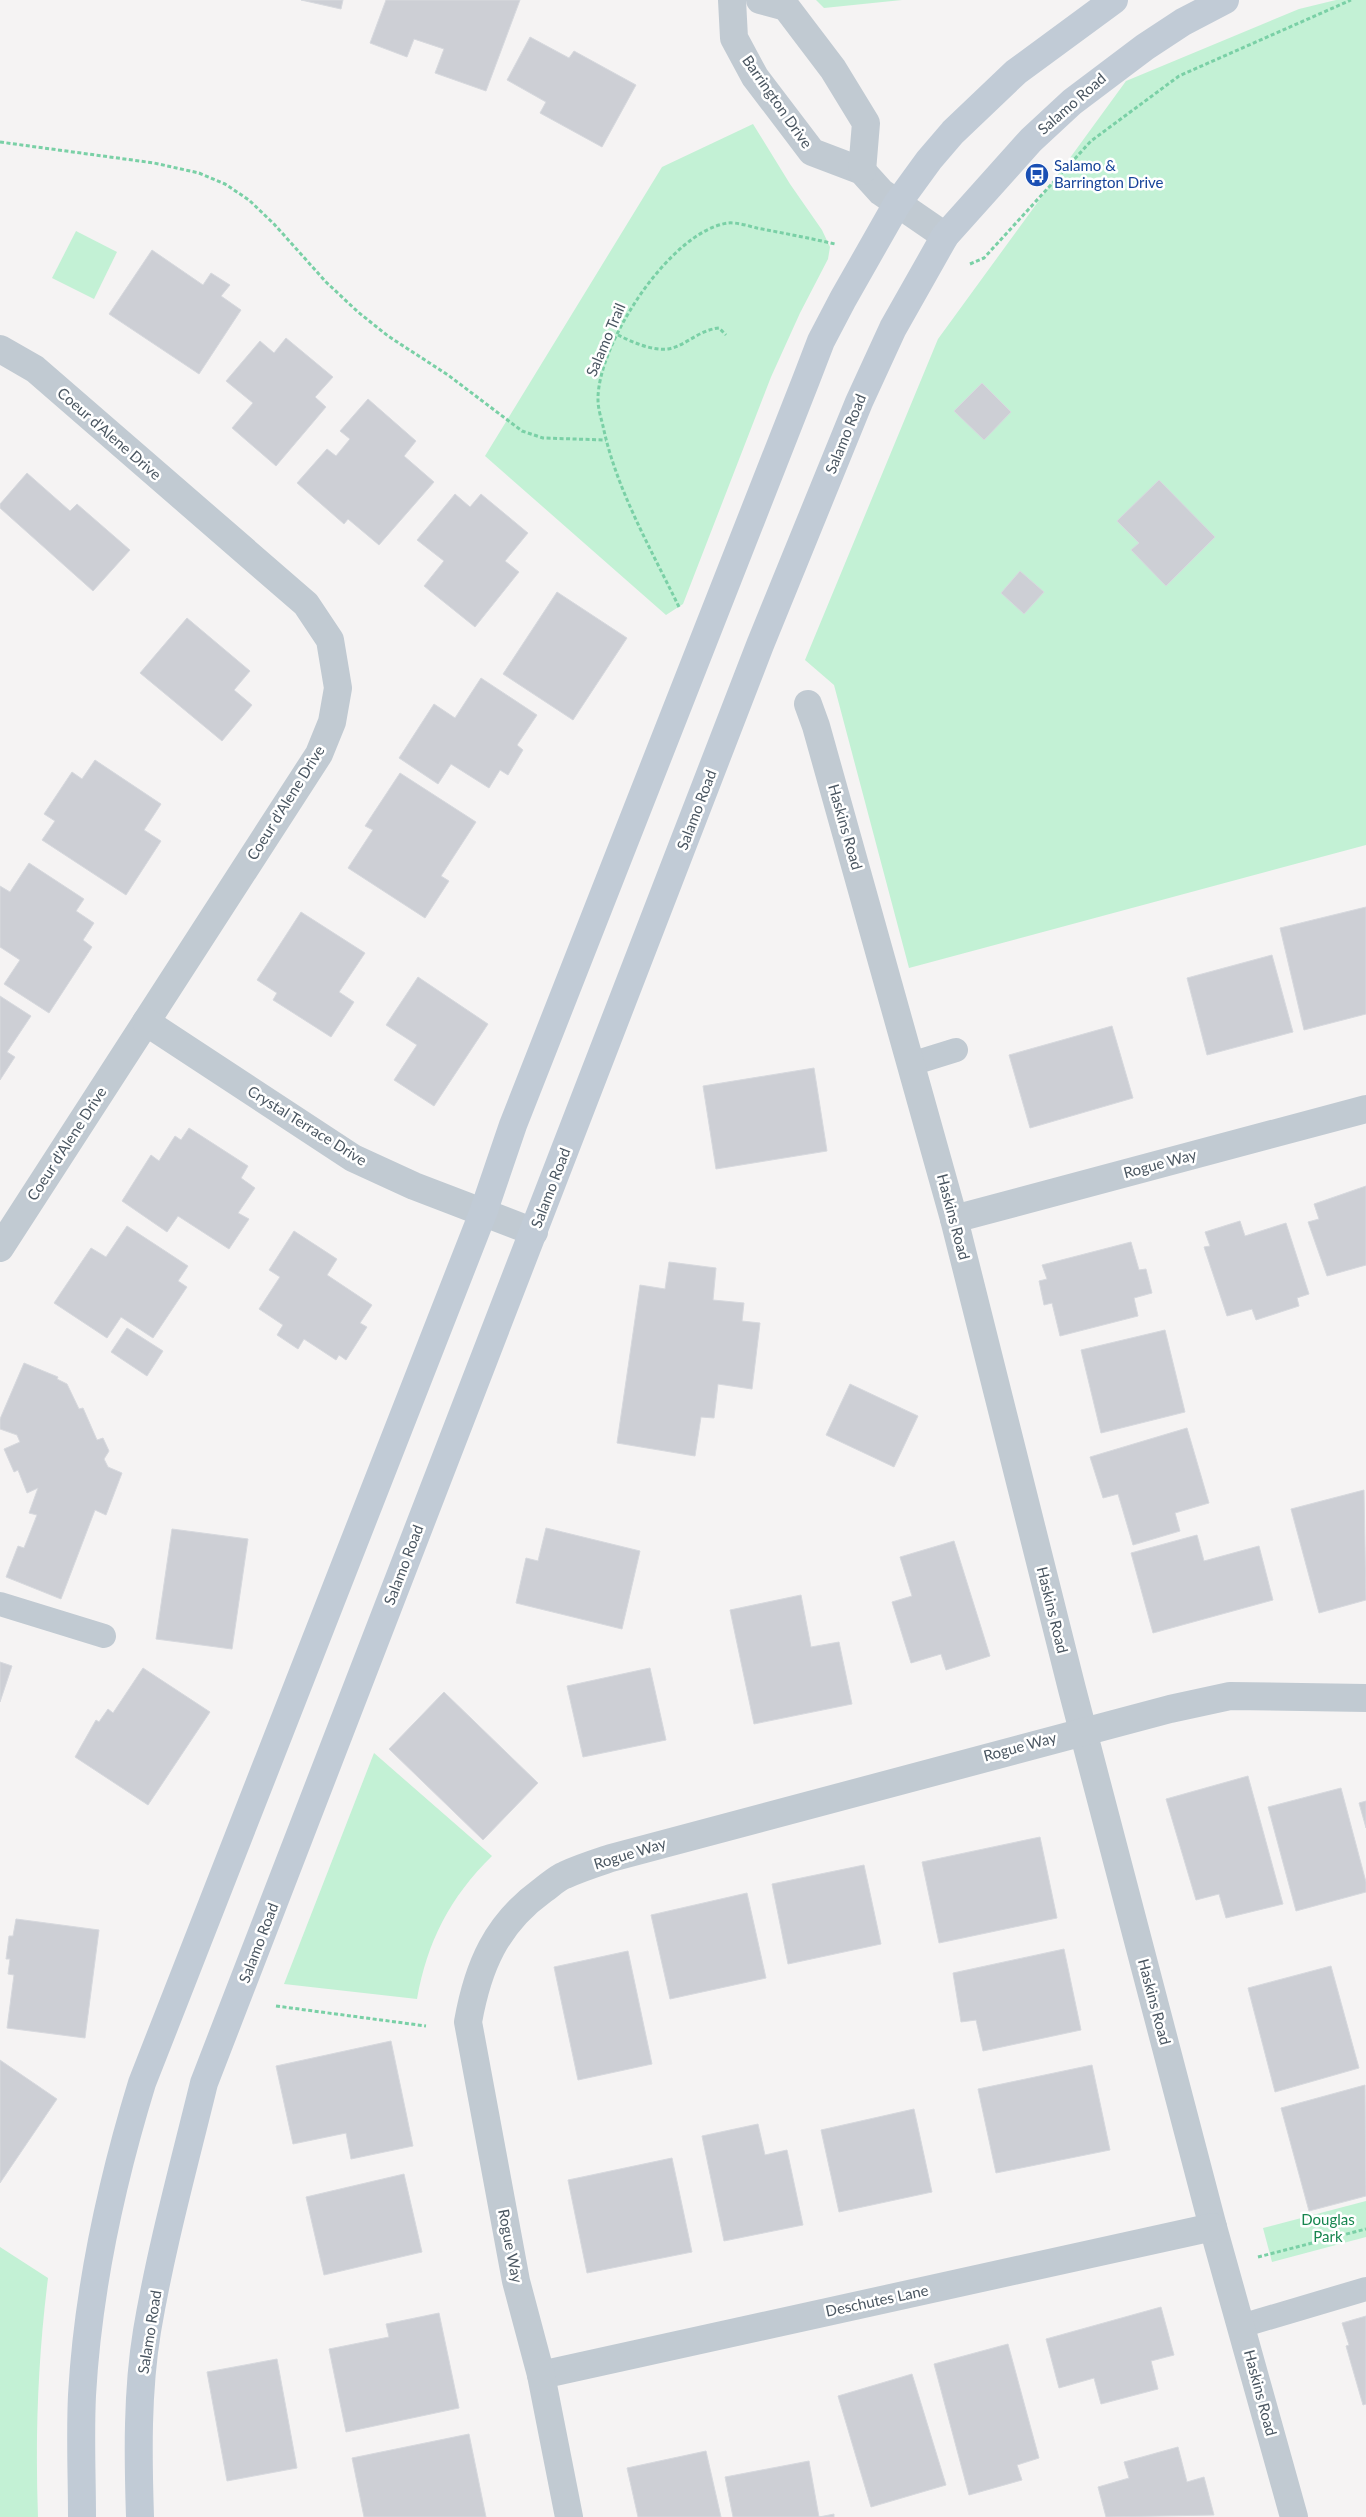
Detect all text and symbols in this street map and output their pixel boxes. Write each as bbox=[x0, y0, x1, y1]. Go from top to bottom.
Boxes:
street label: Barrington Drive bbox=[739, 51, 817, 152]
street label: Salamo Road bbox=[1034, 69, 1109, 138]
place label: Salamo & Barrington Drive bbox=[1054, 156, 1164, 191]
bus stop icon: Salamo & Barrington Drive bbox=[1024, 162, 1050, 188]
street label: Salamo Trail bbox=[582, 300, 629, 379]
street label: Coeur d'Alene Drive bbox=[54, 383, 165, 483]
street label: Salamo Road bbox=[821, 391, 869, 476]
street label: Coeur d'Alene Drive bbox=[243, 742, 328, 863]
street label: Salamo Road bbox=[673, 767, 720, 852]
street label: Haskins Road bbox=[825, 782, 867, 872]
street label: Crystal Terrace Drive bbox=[245, 1081, 370, 1169]
street label: Coeur d'Alene Drive bbox=[23, 1083, 110, 1204]
street label: Salamo Road bbox=[527, 1145, 574, 1230]
street label: Rogue Way bbox=[1121, 1145, 1198, 1181]
street label: Haskins Road bbox=[934, 1172, 974, 1262]
street label: Salamo Road bbox=[380, 1522, 427, 1607]
street label: Haskins Road bbox=[1034, 1565, 1072, 1655]
street label: Rogue Way bbox=[981, 1728, 1058, 1764]
street label: Rogue Way bbox=[591, 1833, 668, 1873]
street label: Salamo Road bbox=[235, 1900, 282, 1985]
street label: Haskins Road bbox=[1135, 1957, 1175, 2047]
street label: Rogue Way bbox=[495, 2207, 527, 2284]
park label: Douglas Park bbox=[1301, 2210, 1355, 2245]
street label: Deschutes Lane bbox=[824, 2280, 930, 2320]
street label: Salamo Road bbox=[134, 2289, 165, 2375]
street label: Haskins Road bbox=[1241, 2348, 1281, 2438]

